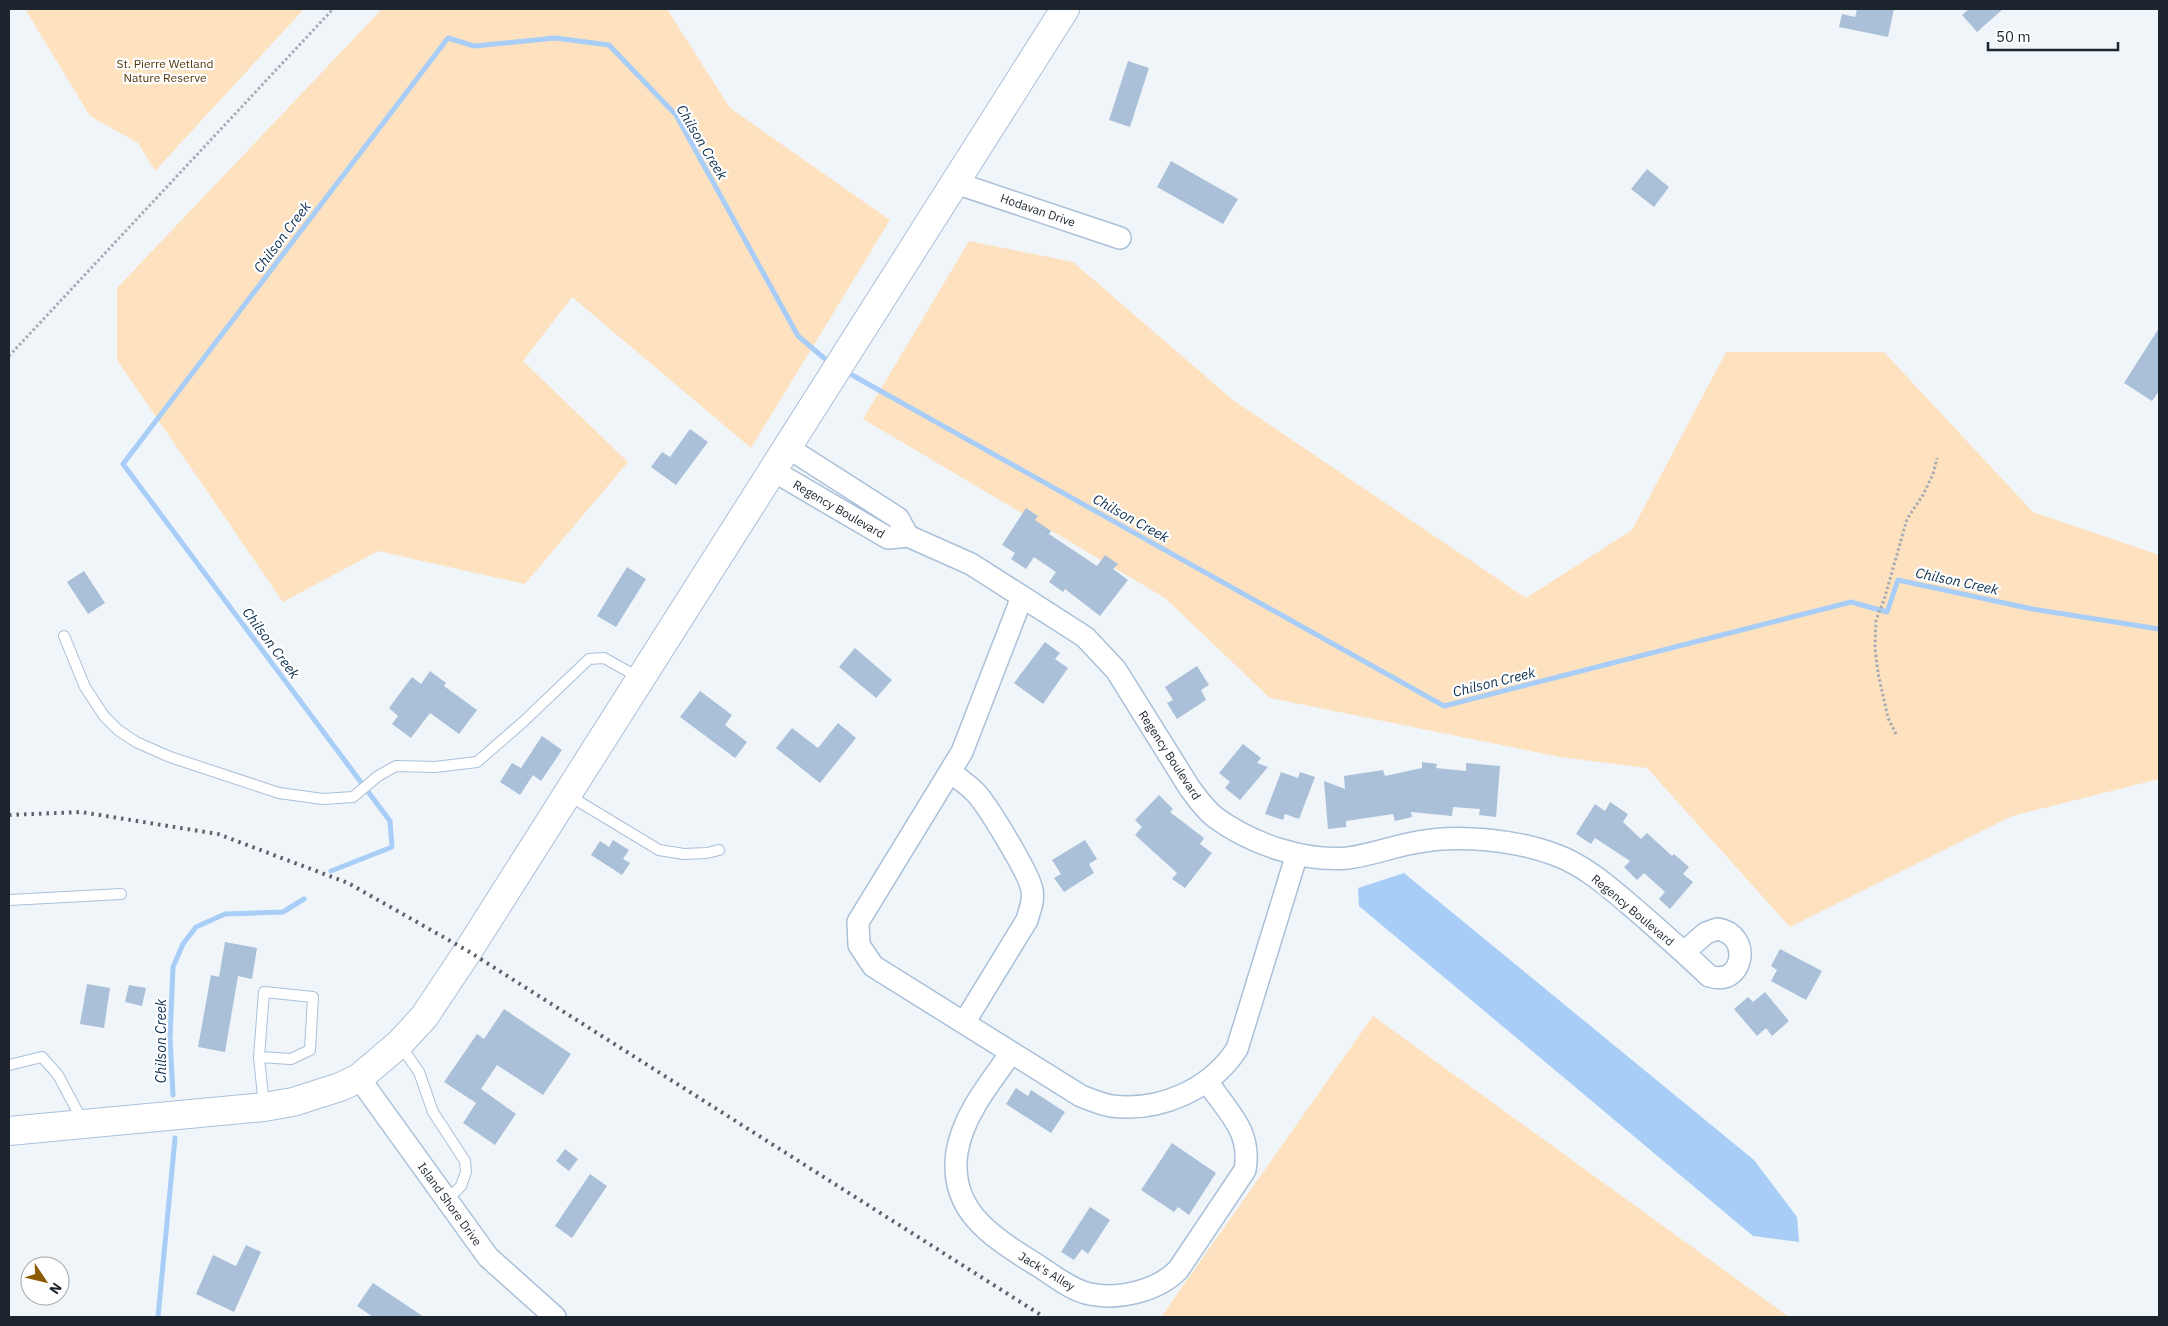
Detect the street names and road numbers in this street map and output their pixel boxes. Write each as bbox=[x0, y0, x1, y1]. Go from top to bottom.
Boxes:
street label: Hodavan Drive bbox=[999, 190, 1078, 230]
street label: Regency Boulevard bbox=[791, 477, 887, 541]
street label: Regency Boulevard bbox=[1136, 708, 1204, 802]
street label: Regency Boulevard bbox=[1589, 871, 1677, 949]
street label: Island Shore Drive bbox=[415, 1160, 485, 1249]
street label: Jack's Alley bbox=[1016, 1248, 1078, 1294]

